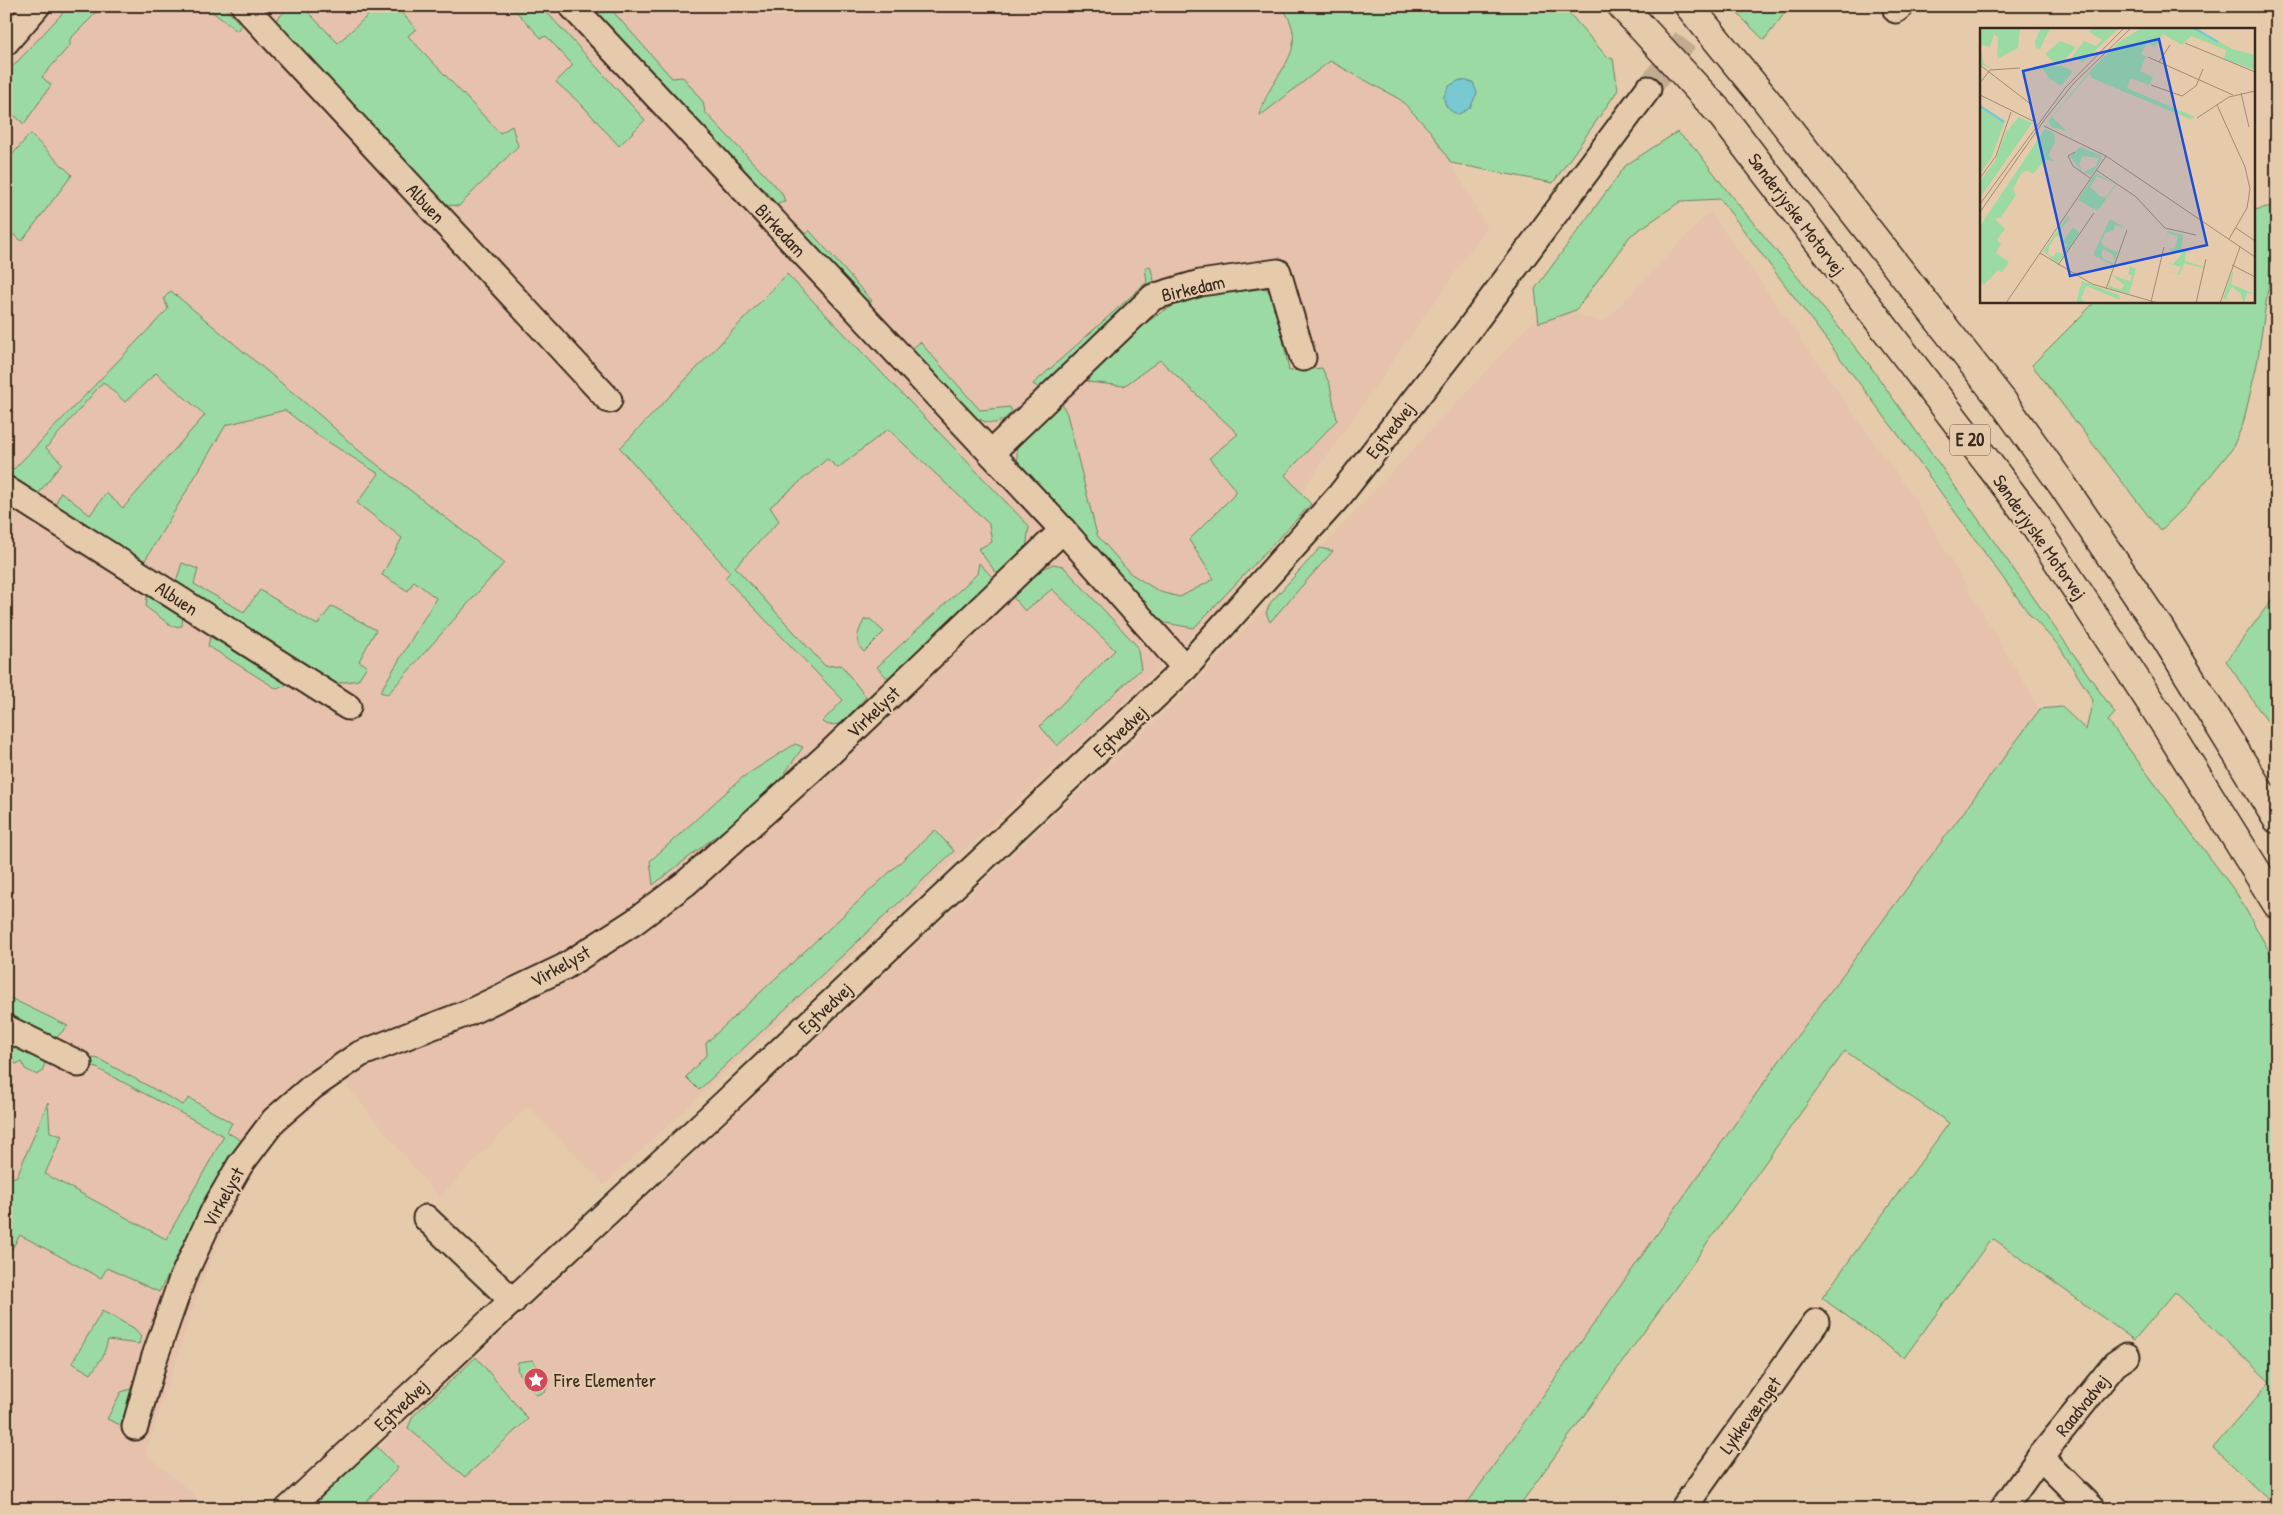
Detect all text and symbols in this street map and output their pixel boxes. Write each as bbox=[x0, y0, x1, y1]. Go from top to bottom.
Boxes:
inset map bbox=[1980, 28, 2256, 302]
street label: Sønderjyske Motorvej bbox=[1742, 147, 1852, 281]
street label: Albuen bbox=[401, 177, 451, 229]
street label: Birkedam bbox=[750, 198, 813, 262]
street label: Birkedam bbox=[1159, 268, 1227, 308]
street label: Egtvedvej bbox=[1360, 396, 1420, 464]
road number: E 20 bbox=[1950, 424, 1990, 456]
street label: Sønderjyske Motorvej bbox=[1987, 469, 2093, 605]
street label: Albuen bbox=[151, 575, 203, 621]
street label: Virkelyst bbox=[841, 680, 906, 744]
street label: Egtvedvej bbox=[1087, 699, 1153, 763]
street label: Virkelyst bbox=[525, 939, 595, 993]
street label: Egtvedvej bbox=[792, 976, 858, 1040]
street label: Virkelyst bbox=[196, 1162, 250, 1232]
place icon: Fire Elementer bbox=[523, 1367, 549, 1393]
place label: Fire Elementer bbox=[553, 1367, 657, 1393]
street label: Raadvadvej bbox=[2049, 1368, 2115, 1442]
street label: Lykkevænget bbox=[1713, 1371, 1787, 1459]
street label: Egtvedvej bbox=[368, 1373, 434, 1437]

